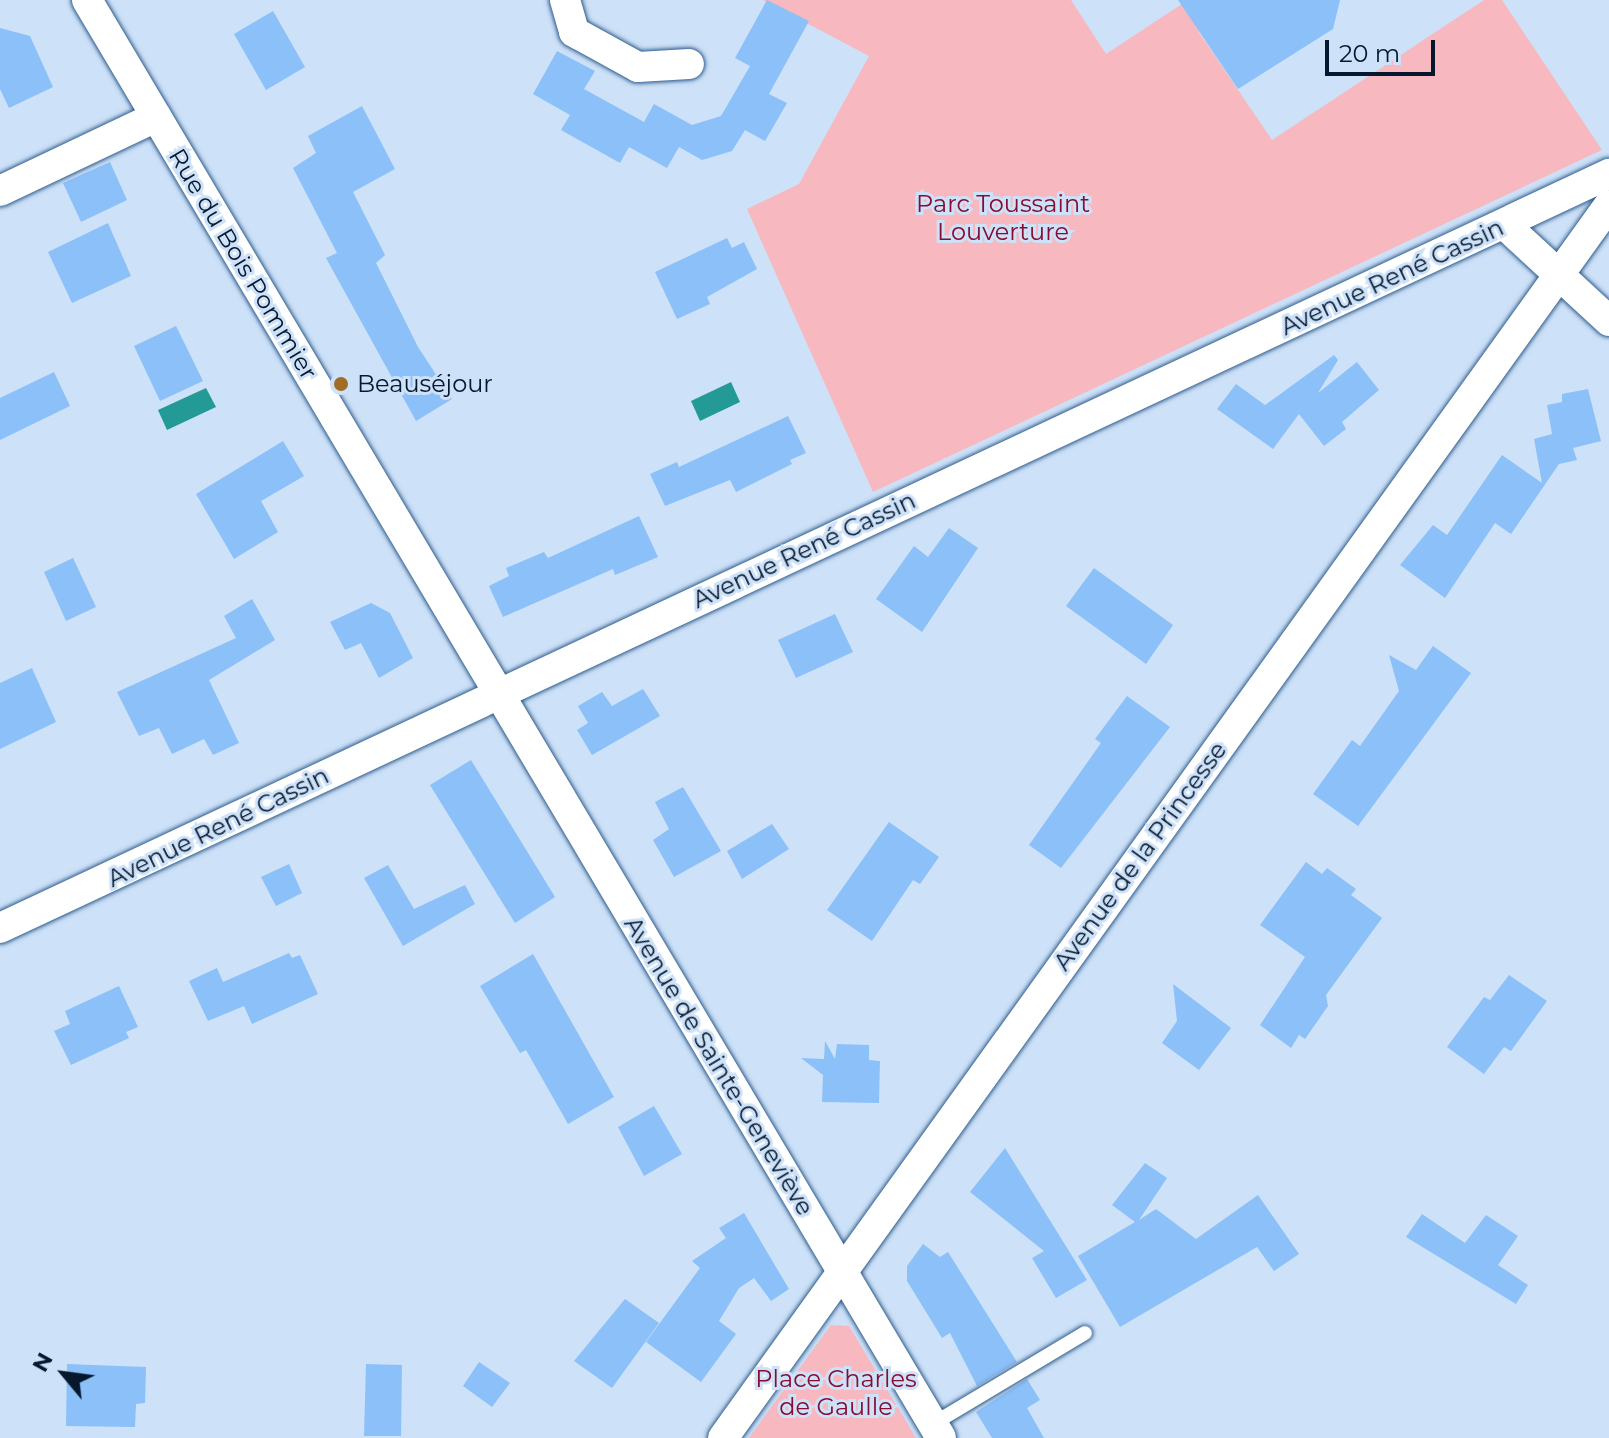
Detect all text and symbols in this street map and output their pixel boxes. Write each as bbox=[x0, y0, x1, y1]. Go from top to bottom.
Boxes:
scale bar bbox=[1329, 24, 1439, 74]
text: 20 m bbox=[1339, 39, 1400, 68]
street label: Rue du Bois Pommier bbox=[163, 143, 323, 385]
park label: Parc Toussaint Louverture bbox=[916, 190, 1090, 246]
street label: Avenue René Cassin bbox=[1276, 213, 1508, 341]
place label: Beauséjour bbox=[357, 370, 493, 398]
marker: Beauséjour bbox=[332, 375, 350, 393]
street label: Avenue René Cassin bbox=[688, 486, 920, 614]
street label: Avenue de la Princesse bbox=[1047, 736, 1233, 976]
street label: Avenue René Cassin bbox=[103, 761, 333, 893]
street label: Avenue de Sainte-Geneviève bbox=[618, 911, 820, 1221]
north arrow bbox=[24, 1334, 104, 1414]
text: N bbox=[26, 1348, 59, 1376]
park label: Place Charles de Gaulle bbox=[755, 1365, 917, 1421]

